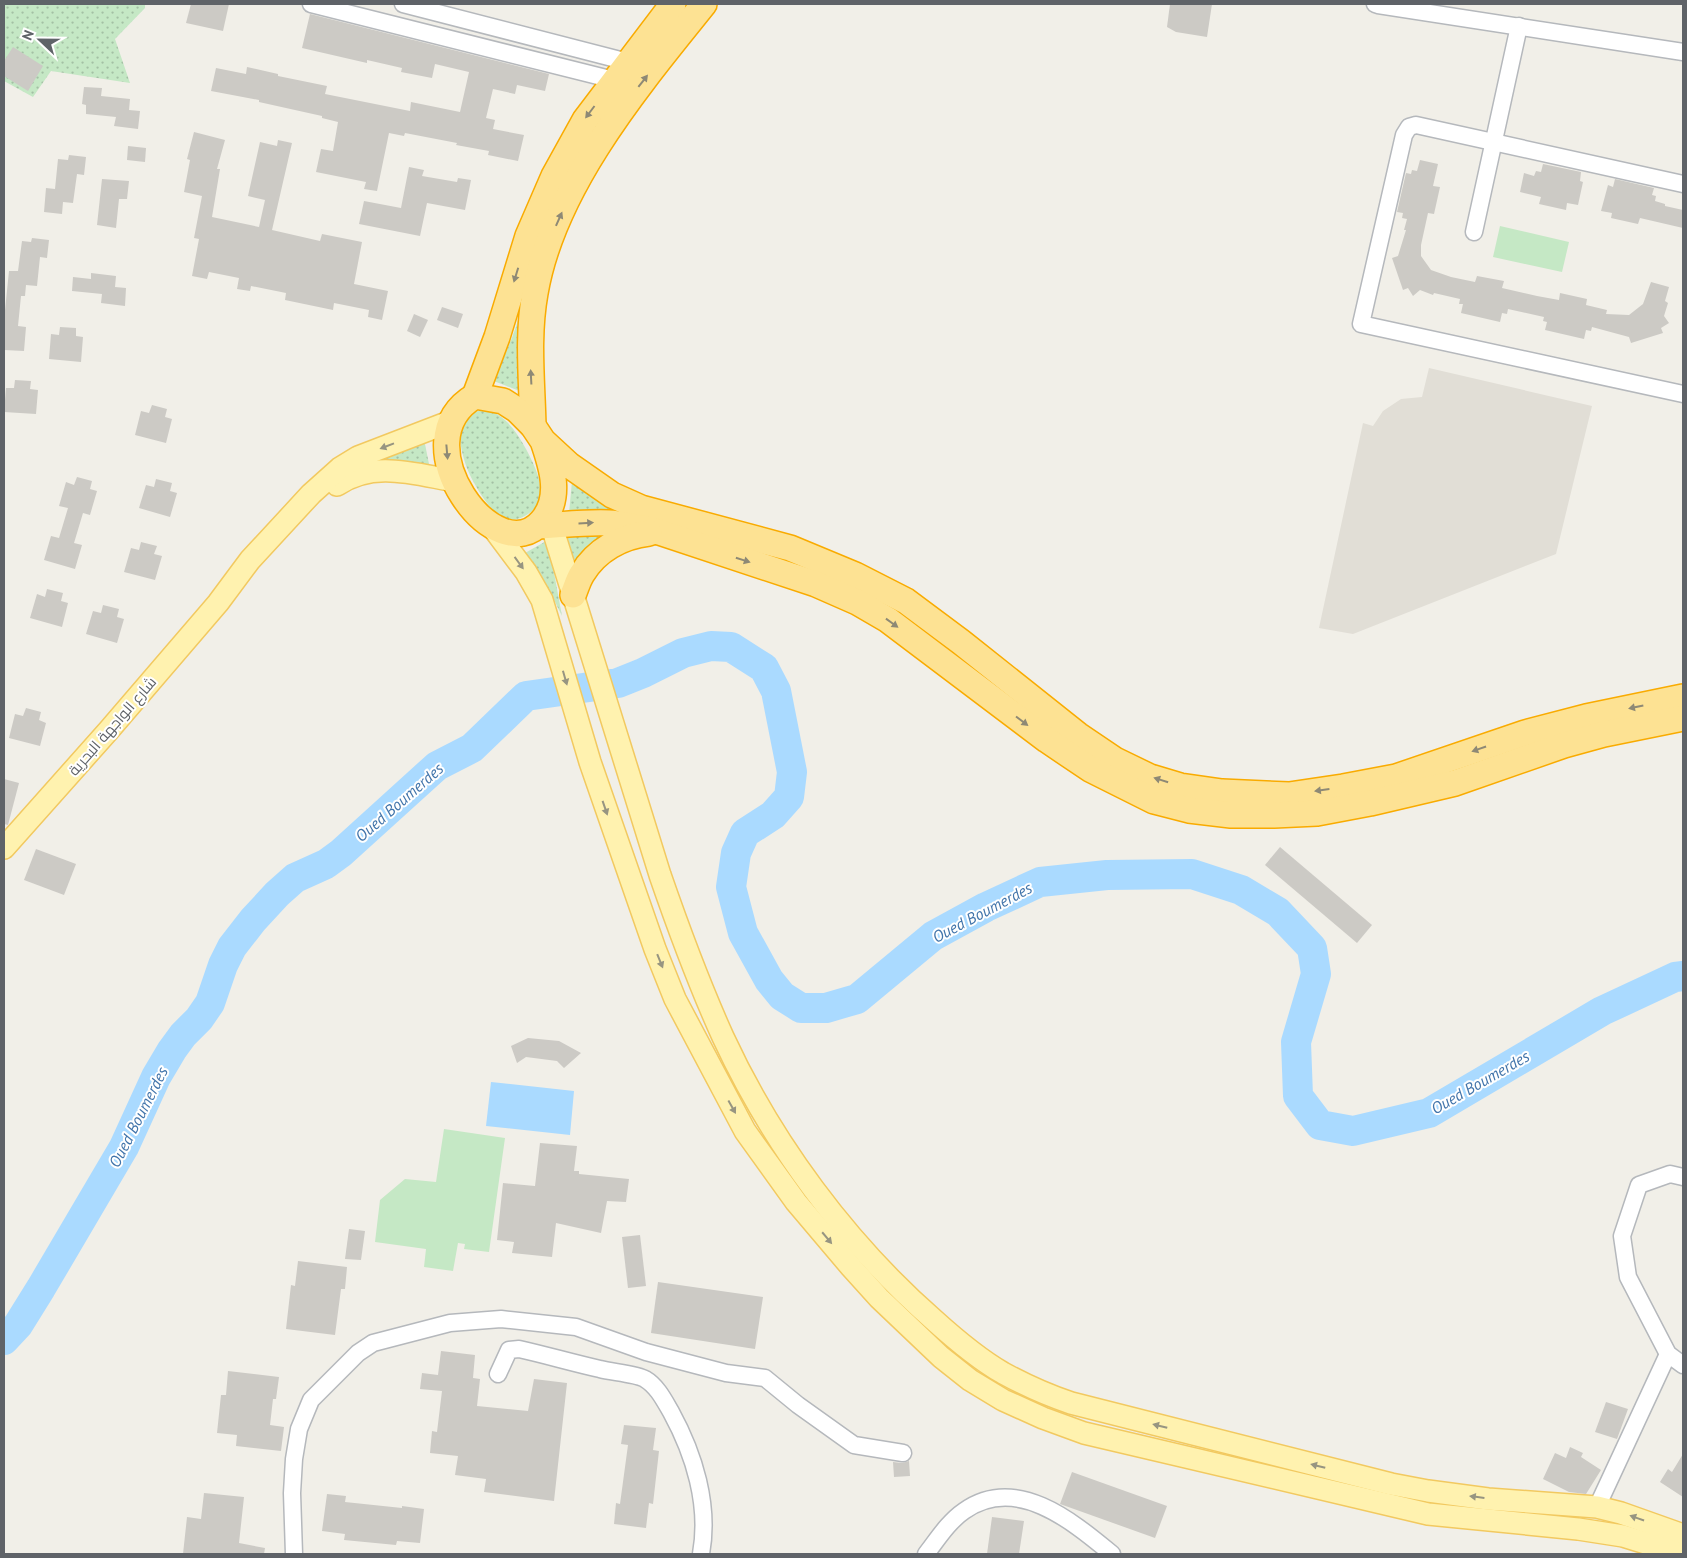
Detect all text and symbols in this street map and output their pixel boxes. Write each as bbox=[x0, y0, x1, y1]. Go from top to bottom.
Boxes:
north arrow bbox=[15, 15, 65, 65]
text: N bbox=[18, 27, 38, 43]
one-way arrow bbox=[638, 74, 648, 87]
one-way arrow bbox=[585, 105, 595, 119]
one-way arrow bbox=[555, 212, 563, 226]
one-way arrow bbox=[512, 268, 520, 283]
one-way arrow bbox=[526, 369, 534, 385]
one-way arrow bbox=[379, 442, 394, 450]
one-way arrow bbox=[444, 444, 452, 460]
one-way arrow bbox=[579, 519, 595, 527]
one-way arrow bbox=[514, 556, 524, 570]
one-way arrow bbox=[736, 556, 751, 564]
one-way arrow bbox=[885, 618, 899, 628]
one-way arrow bbox=[562, 670, 570, 685]
street label: شارع الواجهة البحرية bbox=[64, 673, 162, 781]
one-way arrow bbox=[1627, 703, 1643, 711]
one-way arrow bbox=[1015, 716, 1028, 727]
one-way arrow bbox=[1471, 745, 1486, 753]
water label: Oued Boumerdes bbox=[351, 758, 448, 846]
one-way arrow bbox=[1154, 776, 1169, 783]
one-way arrow bbox=[1314, 786, 1330, 794]
one-way arrow bbox=[602, 801, 610, 816]
water label: Oued Boumerdes bbox=[929, 877, 1036, 947]
one-way arrow bbox=[656, 954, 664, 968]
water label: Oued Boumerdes bbox=[1427, 1045, 1533, 1118]
water label: Oued Boumerdes bbox=[104, 1063, 172, 1171]
one-way arrow bbox=[727, 1100, 736, 1113]
one-way arrow bbox=[821, 1231, 832, 1244]
one-way arrow bbox=[1153, 1422, 1168, 1430]
one-way arrow bbox=[1310, 1462, 1325, 1470]
one-way arrow bbox=[1469, 1493, 1485, 1501]
one-way arrow bbox=[1630, 1514, 1645, 1521]

